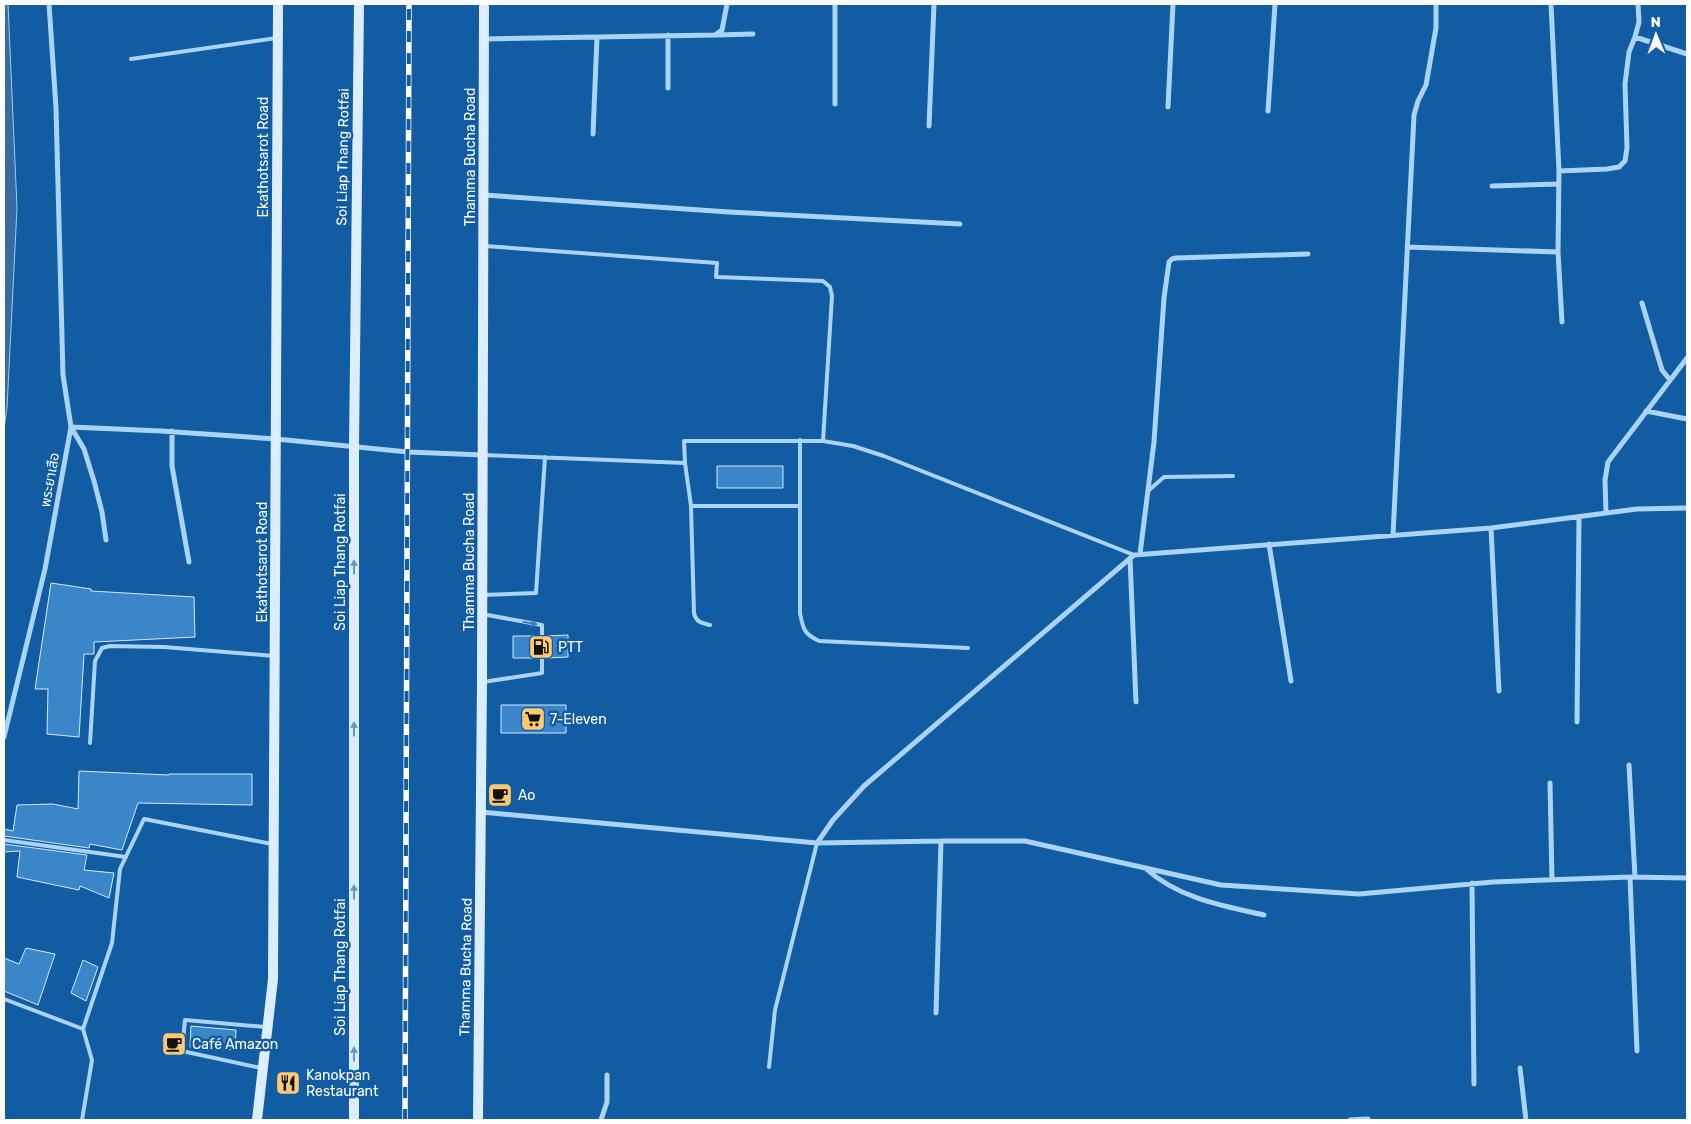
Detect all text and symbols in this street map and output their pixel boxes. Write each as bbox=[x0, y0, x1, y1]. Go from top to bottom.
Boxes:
north arrow bbox=[1631, 10, 1681, 60]
text: N bbox=[1651, 14, 1661, 31]
street label: Soi Liap Thang Rotfai bbox=[333, 88, 353, 226]
street label: Thamma Bucha Road bbox=[462, 88, 479, 226]
street label: Ekathotsarot Road bbox=[255, 97, 272, 217]
street label: พระยาเสือ bbox=[37, 451, 63, 509]
street label: Soi Liap Thang Rotfai bbox=[332, 493, 349, 631]
street label: Thamma Bucha Road bbox=[461, 493, 478, 631]
street label: Ekathotsarot Road bbox=[254, 502, 271, 622]
one-way arrow bbox=[350, 558, 358, 574]
one-way arrow bbox=[523, 620, 539, 628]
fuel station icon: PTT bbox=[528, 634, 554, 660]
place label: PTT bbox=[558, 639, 583, 656]
supermarket icon: 7-Eleven bbox=[520, 706, 546, 732]
place label: 7-Eleven bbox=[550, 711, 607, 728]
one-way arrow bbox=[350, 721, 358, 737]
cafe icon: Ao bbox=[487, 782, 513, 808]
place label: Ao bbox=[518, 787, 535, 804]
one-way arrow bbox=[350, 883, 358, 899]
street label: Soi Liap Thang Rotfai bbox=[332, 898, 349, 1036]
street label: Thamma Bucha Road bbox=[456, 898, 476, 1036]
cafe icon: Café Amazon bbox=[161, 1031, 187, 1057]
place label: Café Amazon bbox=[192, 1036, 278, 1053]
one-way arrow bbox=[350, 1046, 358, 1062]
place label: Kanokpan Restaurant bbox=[306, 1067, 379, 1100]
restaurant icon: Kanokpan Restaurant bbox=[275, 1070, 301, 1096]

